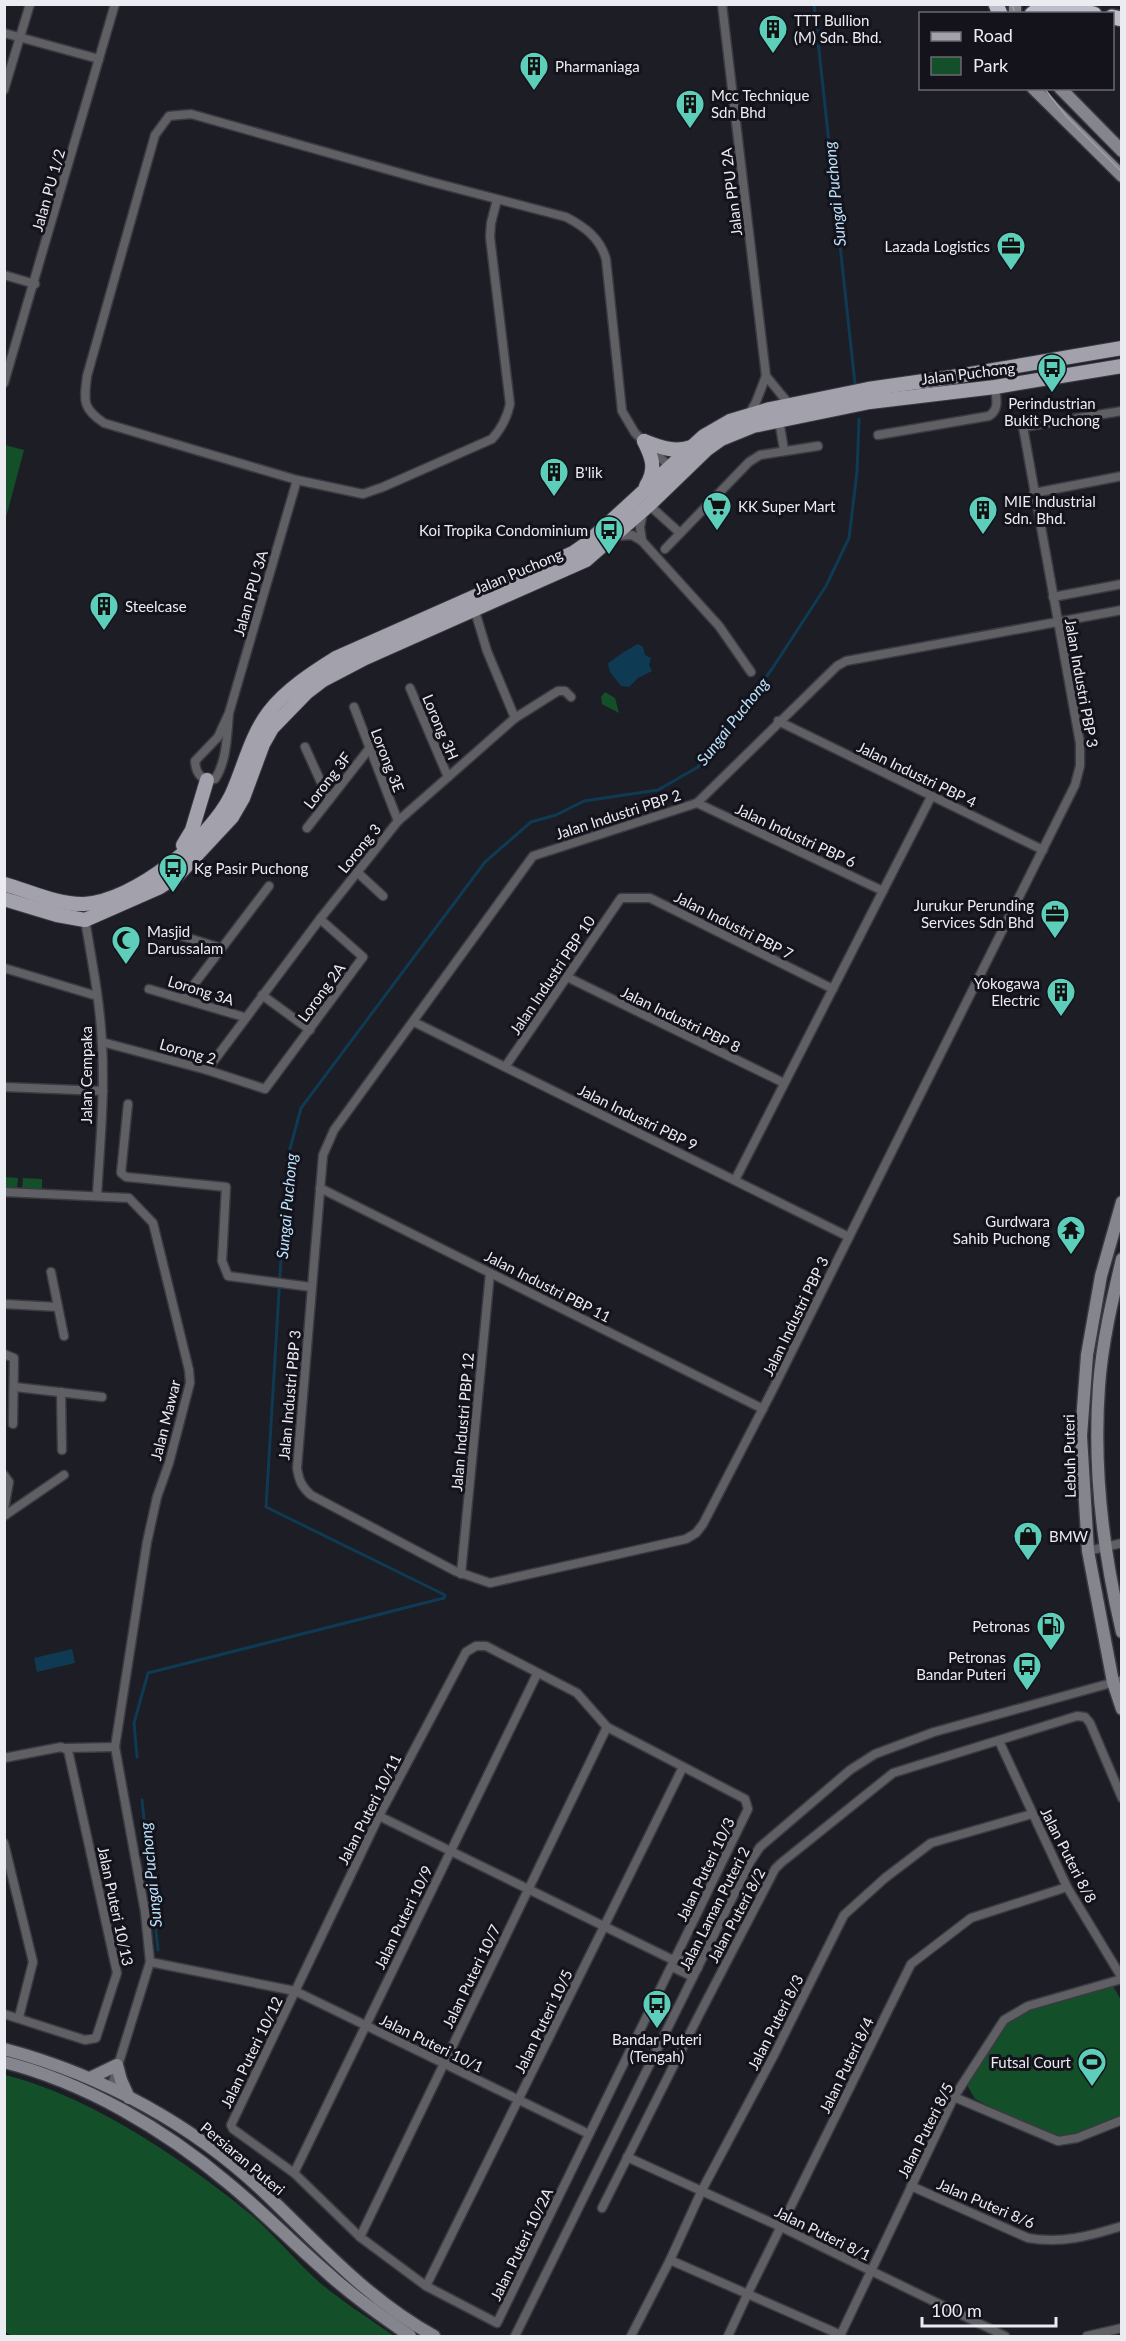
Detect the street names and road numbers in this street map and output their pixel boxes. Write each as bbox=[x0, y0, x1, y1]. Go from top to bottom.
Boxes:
street label: Jalan PPU 2A bbox=[717, 146, 745, 237]
street label: Jalan PU 1/2 bbox=[28, 147, 68, 233]
street label: Jalan Puchong bbox=[920, 358, 1016, 388]
street label: Jalan Puchong bbox=[471, 544, 565, 598]
street label: Jalan PPU 3A bbox=[229, 547, 271, 638]
street label: Jalan Industri PBP 3 bbox=[1062, 617, 1102, 749]
street label: Lorong 3H bbox=[419, 692, 463, 762]
street label: Lorong 3E bbox=[368, 726, 408, 794]
street label: Jalan Industri PBP 4 bbox=[854, 737, 980, 811]
street label: Lorong 3F bbox=[299, 748, 355, 812]
street label: Jalan Industri PBP 2 bbox=[553, 785, 683, 843]
street label: Jalan Industri PBP 6 bbox=[733, 799, 859, 871]
street label: Lorong 3 bbox=[334, 820, 384, 876]
street label: Jalan Industri PBP 7 bbox=[672, 887, 797, 963]
street label: Jalan Industri PBP 10 bbox=[506, 912, 599, 1038]
street label: Lorong 2A bbox=[294, 958, 349, 1025]
street label: Lorong 3A bbox=[166, 971, 237, 1009]
street label: Jalan Industri PBP 8 bbox=[618, 982, 744, 1056]
street label: Jalan Cempaka bbox=[77, 1026, 95, 1124]
street label: Lorong 2 bbox=[158, 1034, 218, 1068]
street label: Jalan Industri PBP 9 bbox=[575, 1080, 701, 1154]
street label: Jalan Industri PBP 11 bbox=[482, 1246, 614, 1326]
street label: Jalan Industri PBP 3 bbox=[758, 1253, 832, 1379]
street label: Jalan Industri PBP 3 bbox=[274, 1329, 304, 1461]
street label: Jalan Industri PBP 12 bbox=[447, 1352, 477, 1492]
street label: Jalan Mawar bbox=[146, 1377, 184, 1462]
street label: Lebuh Puteri bbox=[1059, 1414, 1079, 1498]
street label: Jalan Puteri 10/11 bbox=[333, 1751, 405, 1867]
street label: Jalan Puteri 8/8 bbox=[1037, 1804, 1101, 1906]
street label: Jalan Puteri 10/3 bbox=[672, 1814, 738, 1924]
street label: Jalan Laman Puteri 2 bbox=[675, 1843, 753, 1973]
street label: Jalan Puteri 10/13 bbox=[95, 1845, 137, 1967]
street label: Jalan Puteri 10/9 bbox=[370, 1862, 436, 1972]
street label: Jalan Puteri 8/2 bbox=[704, 1865, 768, 1965]
street label: Jalan Puteri 10/7 bbox=[438, 1921, 504, 2031]
street label: Jalan Puteri 10/5 bbox=[510, 1966, 576, 2076]
street label: Jalan Puteri 8/3 bbox=[743, 1971, 807, 2073]
street label: Jalan Puteri 10/12 bbox=[216, 1993, 286, 2111]
street label: Jalan Puteri 10/1 bbox=[377, 2010, 487, 2076]
street label: Jalan Puteri 8/4 bbox=[815, 2014, 877, 2116]
street label: Jalan Puteri 8/5 bbox=[893, 2079, 957, 2181]
street label: Persiaran Puteri bbox=[197, 2118, 289, 2198]
street label: Jalan Puteri 8/6 bbox=[934, 2174, 1038, 2232]
street label: Jalan Puteri 10/2A bbox=[486, 2184, 556, 2303]
street label: Jalan Puteri 8/1 bbox=[772, 2202, 874, 2264]

